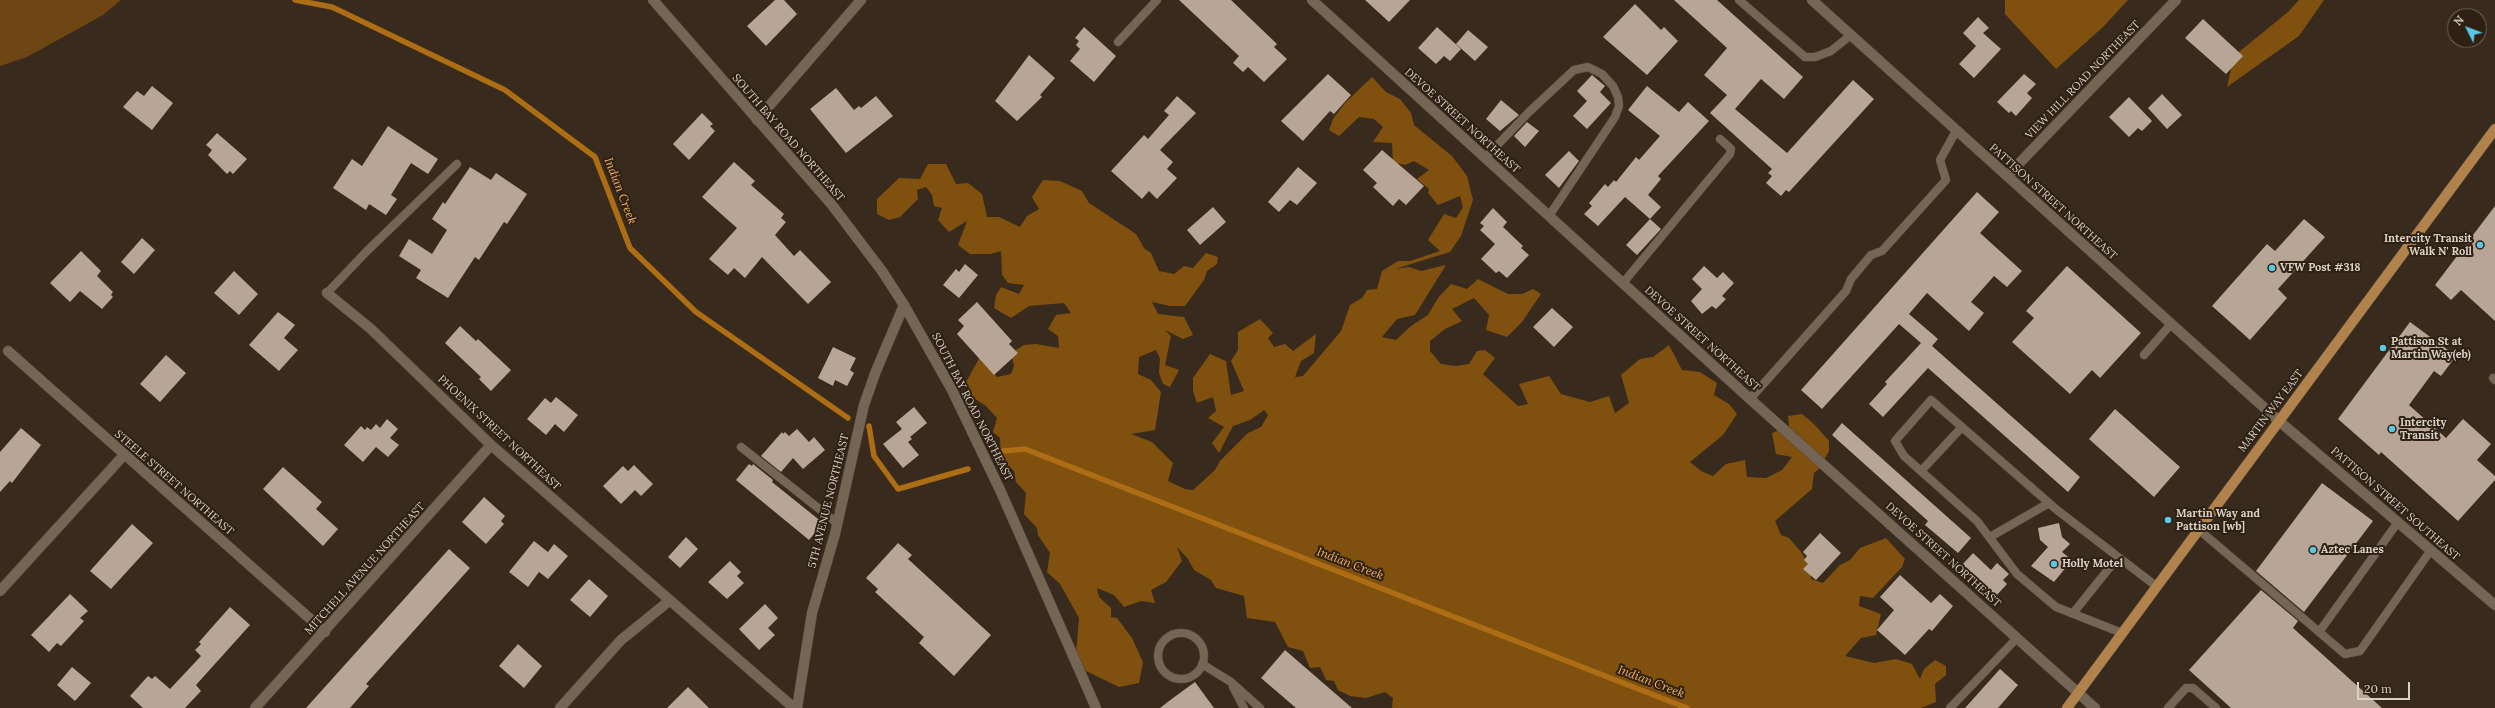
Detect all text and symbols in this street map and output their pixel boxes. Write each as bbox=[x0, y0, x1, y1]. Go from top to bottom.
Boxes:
north arrow bbox=[2447, 8, 2487, 48]
text: N bbox=[2451, 13, 2467, 28]
street label: VIEW HILL ROAD NORTHEAST bbox=[2023, 18, 2143, 142]
street label: DEVOE STREET NORTHEAST bbox=[1402, 66, 1522, 176]
street label: SOUTH BAY ROAD NORTHEAST bbox=[729, 72, 847, 204]
street label: PATTISON STREET NORTHEAST bbox=[1986, 141, 2120, 263]
water label: Indian Creek bbox=[601, 156, 639, 226]
place label: Intercity Transit Walk N' Roll bbox=[2384, 232, 2472, 258]
marker: Intercity Transit Walk N' Roll bbox=[2475, 240, 2485, 250]
place label: VFW Post #318 bbox=[2280, 261, 2360, 275]
marker: VFW Post #318 bbox=[2267, 263, 2277, 273]
street label: DEVOE STREET NORTHEAST bbox=[1642, 284, 1762, 394]
street label: SOUTH BAY ROAD NORTHEAST bbox=[929, 331, 1015, 483]
place label: Pattison St at Martin Way(eb) bbox=[2391, 335, 2471, 361]
marker: Pattison St at Martin Way(eb) bbox=[2378, 343, 2388, 353]
street label: MARTIN WAY EAST bbox=[2236, 367, 2306, 455]
street label: PHOENIX STREET NORTHEAST bbox=[435, 373, 563, 493]
place label: Intercity Transit bbox=[2400, 416, 2447, 442]
marker: Intercity Transit bbox=[2387, 424, 2397, 434]
street label: STEELE STREET NORTHEAST bbox=[112, 428, 236, 538]
street label: 5TH AVENUE NORTHEAST bbox=[806, 433, 852, 569]
street label: PATTISON STREET SOUTHEAST bbox=[2328, 444, 2462, 564]
street label: MITCHELL AVENUE NORTHEAST bbox=[302, 500, 428, 638]
street label: DEVOE STREET NORTHEAST bbox=[1883, 500, 2003, 610]
place label: Martin Way and Pattison [wb] bbox=[2176, 507, 2260, 533]
marker: Martin Way and Pattison [wb] bbox=[2163, 515, 2173, 525]
place label: Aztec Lanes bbox=[2321, 543, 2384, 557]
water label: Indian Creek bbox=[1315, 545, 1385, 583]
marker: Aztec Lanes bbox=[2308, 545, 2318, 555]
place label: Holly Motel bbox=[2062, 557, 2123, 571]
marker: Holly Motel bbox=[2049, 559, 2059, 569]
water label: Indian Creek bbox=[1616, 663, 1686, 701]
scale bar bbox=[2359, 674, 2412, 700]
text: 20 m bbox=[2364, 681, 2392, 696]

